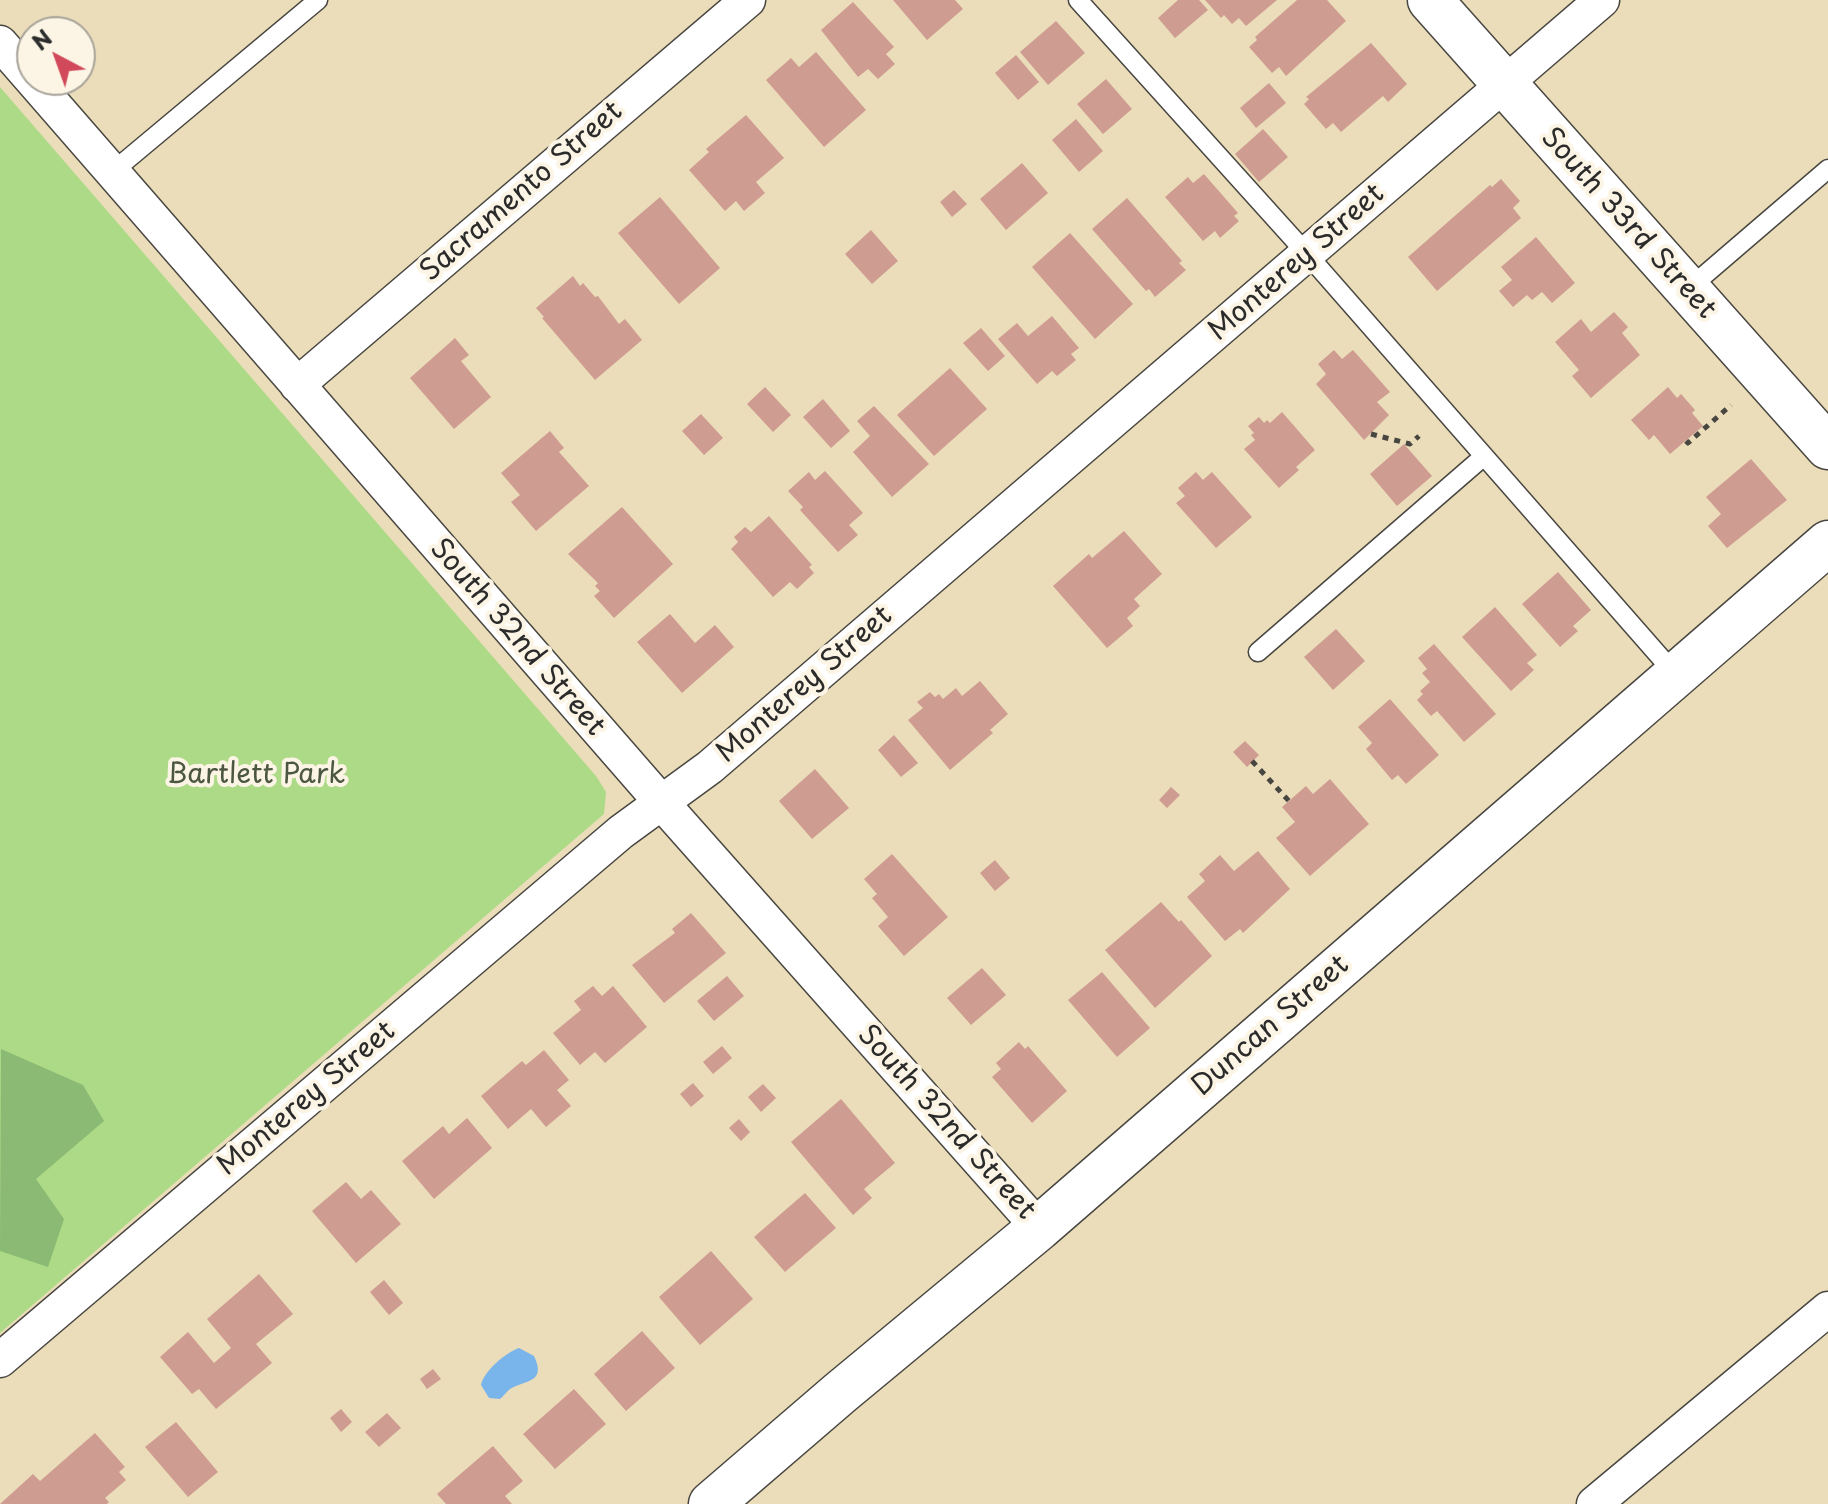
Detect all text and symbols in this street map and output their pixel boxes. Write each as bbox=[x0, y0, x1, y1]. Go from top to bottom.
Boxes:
north arrow bbox=[16, 16, 96, 96]
text: N bbox=[24, 21, 59, 57]
street label: Sacramento Street bbox=[414, 95, 630, 289]
street label: South 33rd Street bbox=[1533, 122, 1723, 326]
street label: Monterey Street bbox=[1202, 178, 1392, 348]
street label: South 32nd Street bbox=[422, 533, 612, 743]
street label: Monterey Street bbox=[710, 600, 900, 770]
park label: Bartlett Park bbox=[167, 758, 345, 792]
street label: Duncan Street bbox=[1186, 949, 1356, 1103]
street label: Monterey Street bbox=[211, 1015, 403, 1183]
street label: South 32nd Street bbox=[850, 1019, 1042, 1227]

